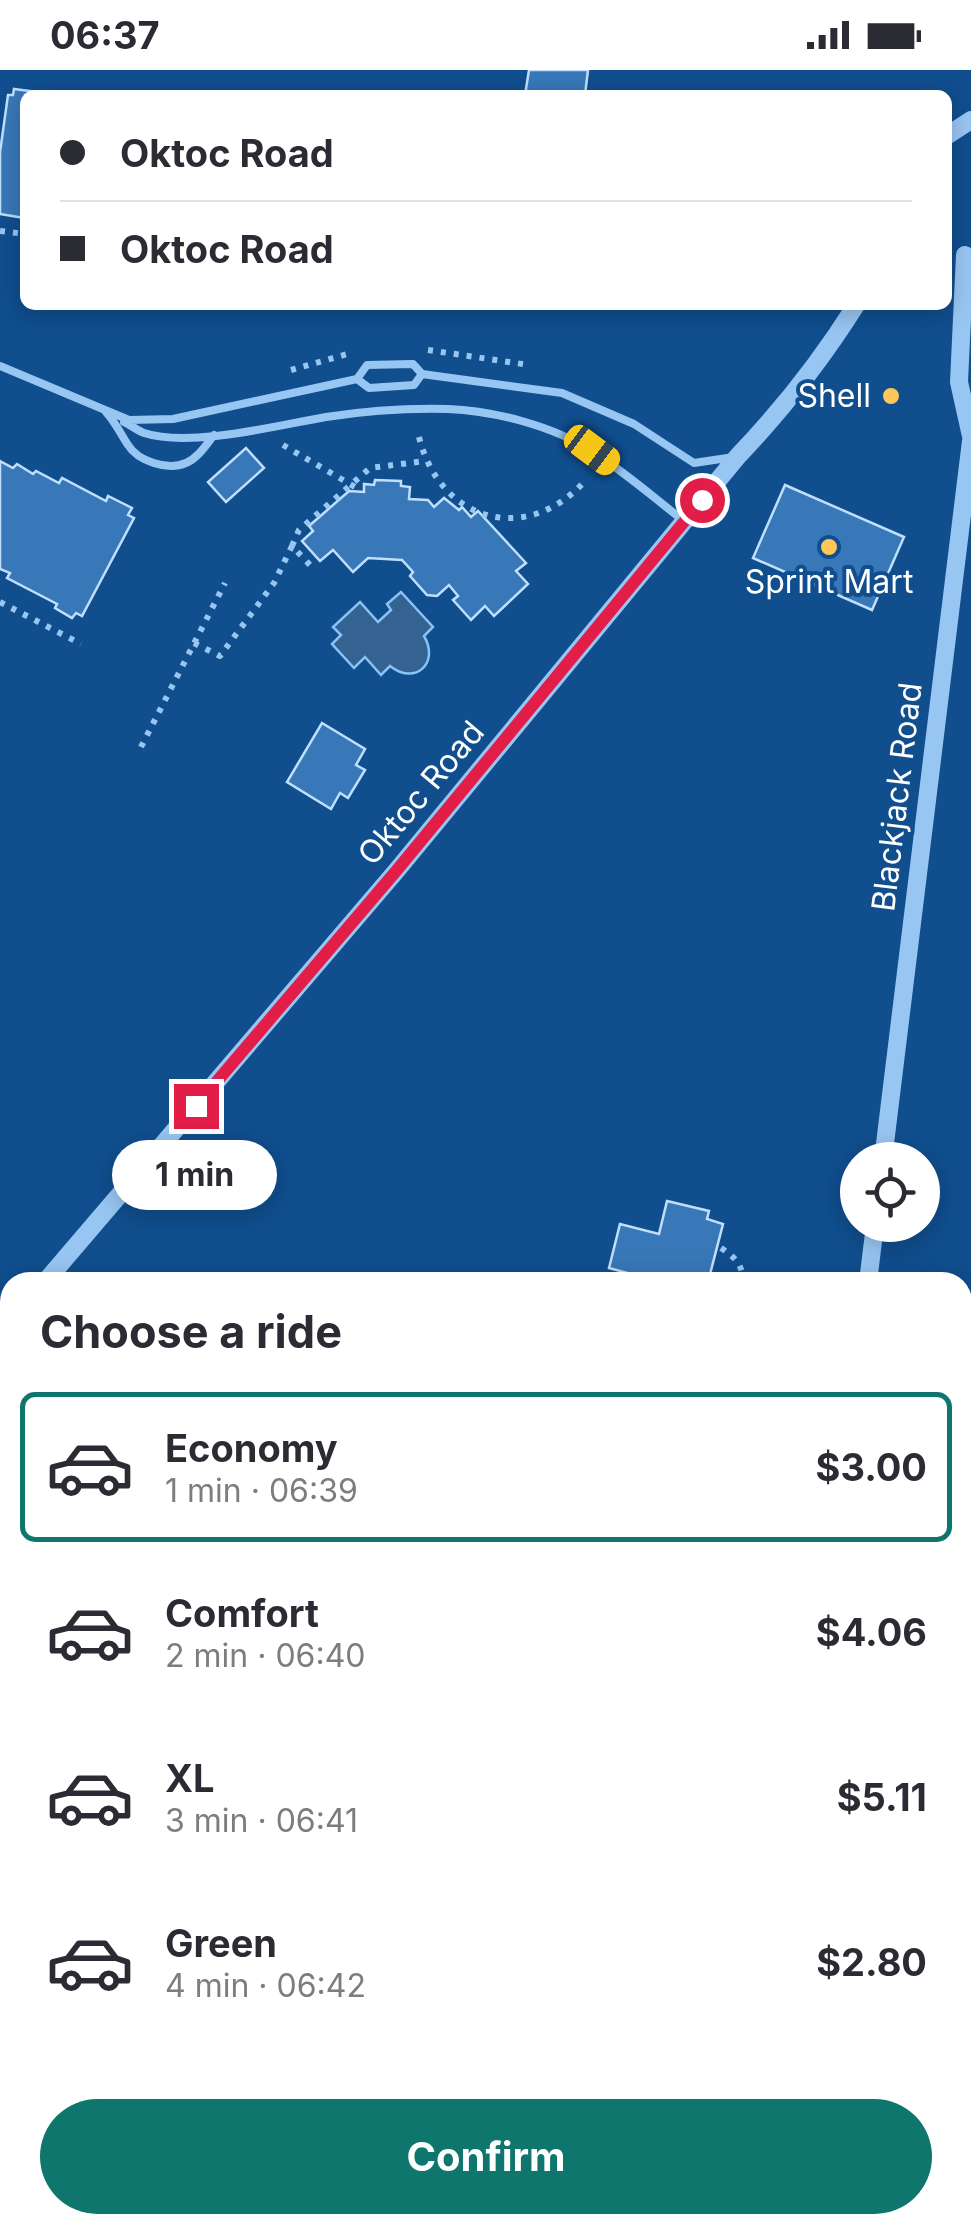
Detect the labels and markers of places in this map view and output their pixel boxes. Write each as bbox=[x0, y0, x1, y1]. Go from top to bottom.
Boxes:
place label: Shell bbox=[797, 376, 871, 415]
marker: Shell bbox=[880, 385, 902, 407]
marker: Sprint Mart bbox=[818, 536, 840, 558]
place label: Sprint Mart bbox=[745, 562, 913, 601]

